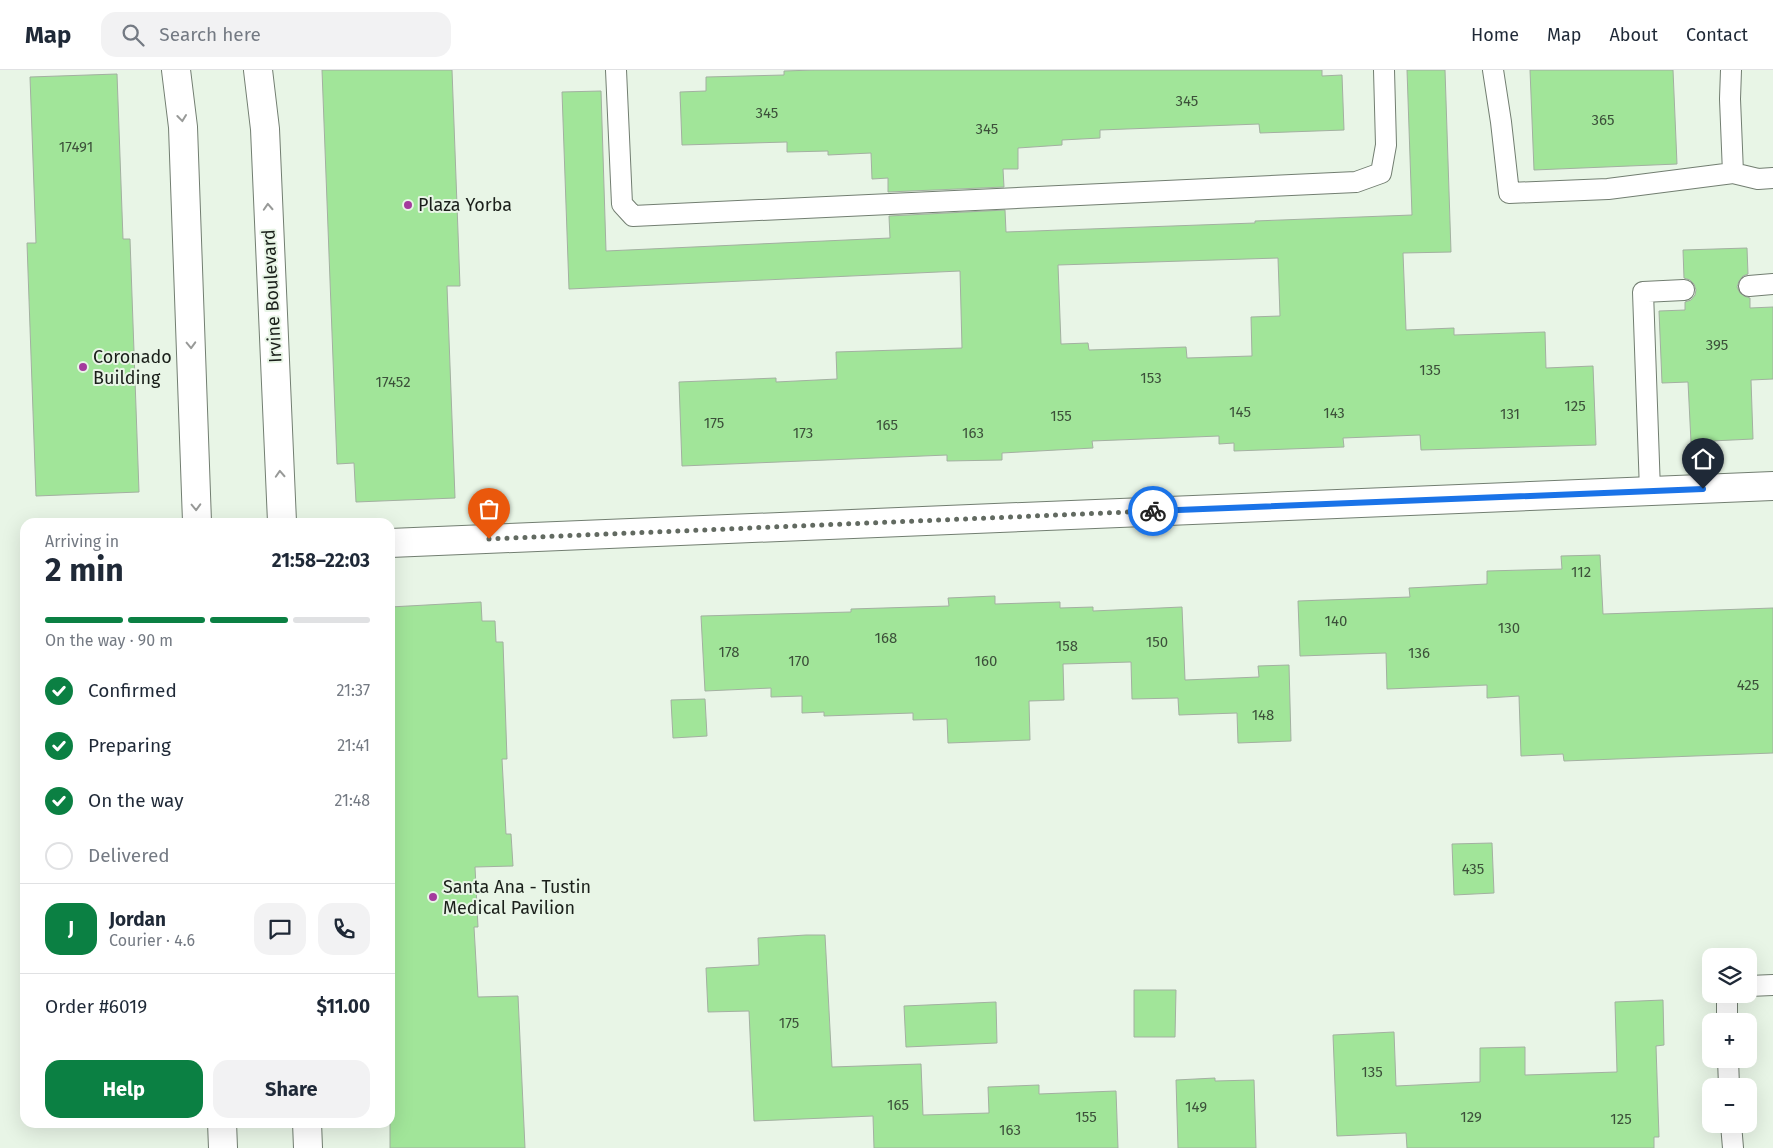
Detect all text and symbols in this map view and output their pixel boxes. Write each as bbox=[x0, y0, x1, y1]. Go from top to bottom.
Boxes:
search box bbox=[101, 12, 451, 57]
text: Map bbox=[25, 21, 71, 49]
icon: search bbox=[119, 21, 147, 49]
text: Search here bbox=[159, 23, 261, 46]
text: Home bbox=[1471, 24, 1519, 46]
text: Map bbox=[1547, 24, 1581, 46]
text: About bbox=[1609, 24, 1658, 46]
text: Contact bbox=[1686, 24, 1748, 46]
house number: 345 bbox=[1176, 92, 1198, 110]
house number: 345 bbox=[756, 104, 778, 122]
house number: 365 bbox=[1592, 111, 1614, 129]
one-way arrow bbox=[176, 115, 187, 123]
house number: 345 bbox=[976, 120, 998, 138]
house number: 17491 bbox=[59, 138, 93, 156]
place label: Plaza Yorba bbox=[418, 194, 512, 216]
marker: Plaza Yorba bbox=[402, 199, 414, 211]
one-way arrow bbox=[263, 202, 274, 210]
street label: Irvine Boulevard bbox=[258, 229, 286, 363]
house number: 395 bbox=[1706, 336, 1728, 354]
one-way arrow bbox=[186, 342, 196, 349]
place label: Coronado Building bbox=[93, 346, 172, 389]
marker: Coronado Building bbox=[77, 361, 89, 373]
house number: 135 bbox=[1419, 361, 1441, 379]
house number: 153 bbox=[1140, 369, 1162, 387]
house number: 17452 bbox=[375, 373, 411, 391]
house number: 125 bbox=[1564, 397, 1586, 415]
house number: 145 bbox=[1229, 403, 1251, 421]
house number: 143 bbox=[1323, 404, 1345, 422]
house number: 131 bbox=[1500, 405, 1520, 423]
house number: 155 bbox=[1050, 407, 1072, 425]
house number: 175 bbox=[704, 414, 724, 432]
house number: 165 bbox=[876, 416, 898, 434]
house number: 173 bbox=[793, 424, 813, 442]
house number: 163 bbox=[962, 424, 984, 442]
pin bbox=[1682, 438, 1724, 489]
icon: home bbox=[1689, 445, 1717, 473]
one-way arrow bbox=[275, 470, 286, 478]
courier bbox=[1128, 486, 1178, 536]
pin bbox=[468, 488, 510, 539]
icon: bag bbox=[475, 495, 503, 523]
icon: bike bbox=[1139, 497, 1167, 525]
one-way arrow bbox=[191, 504, 201, 512]
text: Arriving in bbox=[45, 532, 119, 551]
text: 21:58–22:03 bbox=[272, 549, 370, 572]
text: 2 min bbox=[45, 551, 124, 589]
house number: 112 bbox=[1571, 563, 1591, 581]
house number: 140 bbox=[1325, 612, 1347, 630]
house number: 130 bbox=[1498, 619, 1520, 637]
house number: 168 bbox=[875, 629, 897, 647]
text: On the way · 90 m bbox=[45, 631, 173, 650]
house number: 150 bbox=[1146, 633, 1168, 651]
house number: 158 bbox=[1056, 637, 1078, 655]
house number: 178 bbox=[718, 643, 740, 661]
house number: 136 bbox=[1408, 644, 1430, 662]
house number: 170 bbox=[788, 652, 810, 670]
house number: 160 bbox=[975, 652, 997, 670]
house number: 425 bbox=[1737, 676, 1759, 694]
icon: check bbox=[45, 677, 73, 705]
text: Confirmed bbox=[88, 679, 177, 702]
text: 21:37 bbox=[337, 681, 370, 700]
house number: 148 bbox=[1252, 706, 1274, 724]
icon: check bbox=[45, 732, 73, 760]
text: Preparing bbox=[88, 734, 171, 757]
text: 21:41 bbox=[337, 736, 370, 755]
icon: check bbox=[45, 787, 73, 815]
text: On the way bbox=[88, 789, 184, 812]
text: 21:48 bbox=[334, 791, 370, 810]
text: Delivered bbox=[88, 844, 170, 867]
house number: 435 bbox=[1462, 860, 1484, 878]
place label: Santa Ana - Tustin Medical Pavilion bbox=[443, 876, 591, 919]
marker: Santa Ana - Tustin Medical Pavilion bbox=[427, 891, 439, 903]
button: chat bbox=[254, 903, 306, 955]
button: phone bbox=[318, 903, 370, 955]
text: Jordan bbox=[109, 908, 166, 931]
text: J bbox=[68, 917, 74, 940]
text: Courier · 4.6 bbox=[109, 931, 195, 950]
map controls bbox=[1702, 948, 1757, 1133]
button: layers bbox=[1702, 948, 1757, 1003]
text: Order #6019 bbox=[45, 995, 147, 1018]
text: $11.00 bbox=[316, 995, 370, 1018]
button: + bbox=[1702, 1013, 1757, 1068]
house number: 175 bbox=[779, 1014, 799, 1032]
button: Help bbox=[45, 1060, 203, 1118]
button: Share bbox=[213, 1060, 370, 1118]
house number: 135 bbox=[1361, 1063, 1383, 1081]
button: − bbox=[1702, 1078, 1757, 1133]
house number: 165 bbox=[887, 1096, 909, 1114]
house number: 149 bbox=[1185, 1098, 1207, 1116]
house number: 155 bbox=[1075, 1108, 1097, 1126]
house number: 129 bbox=[1460, 1108, 1482, 1126]
house number: 125 bbox=[1610, 1110, 1632, 1128]
house number: 163 bbox=[999, 1121, 1021, 1139]

